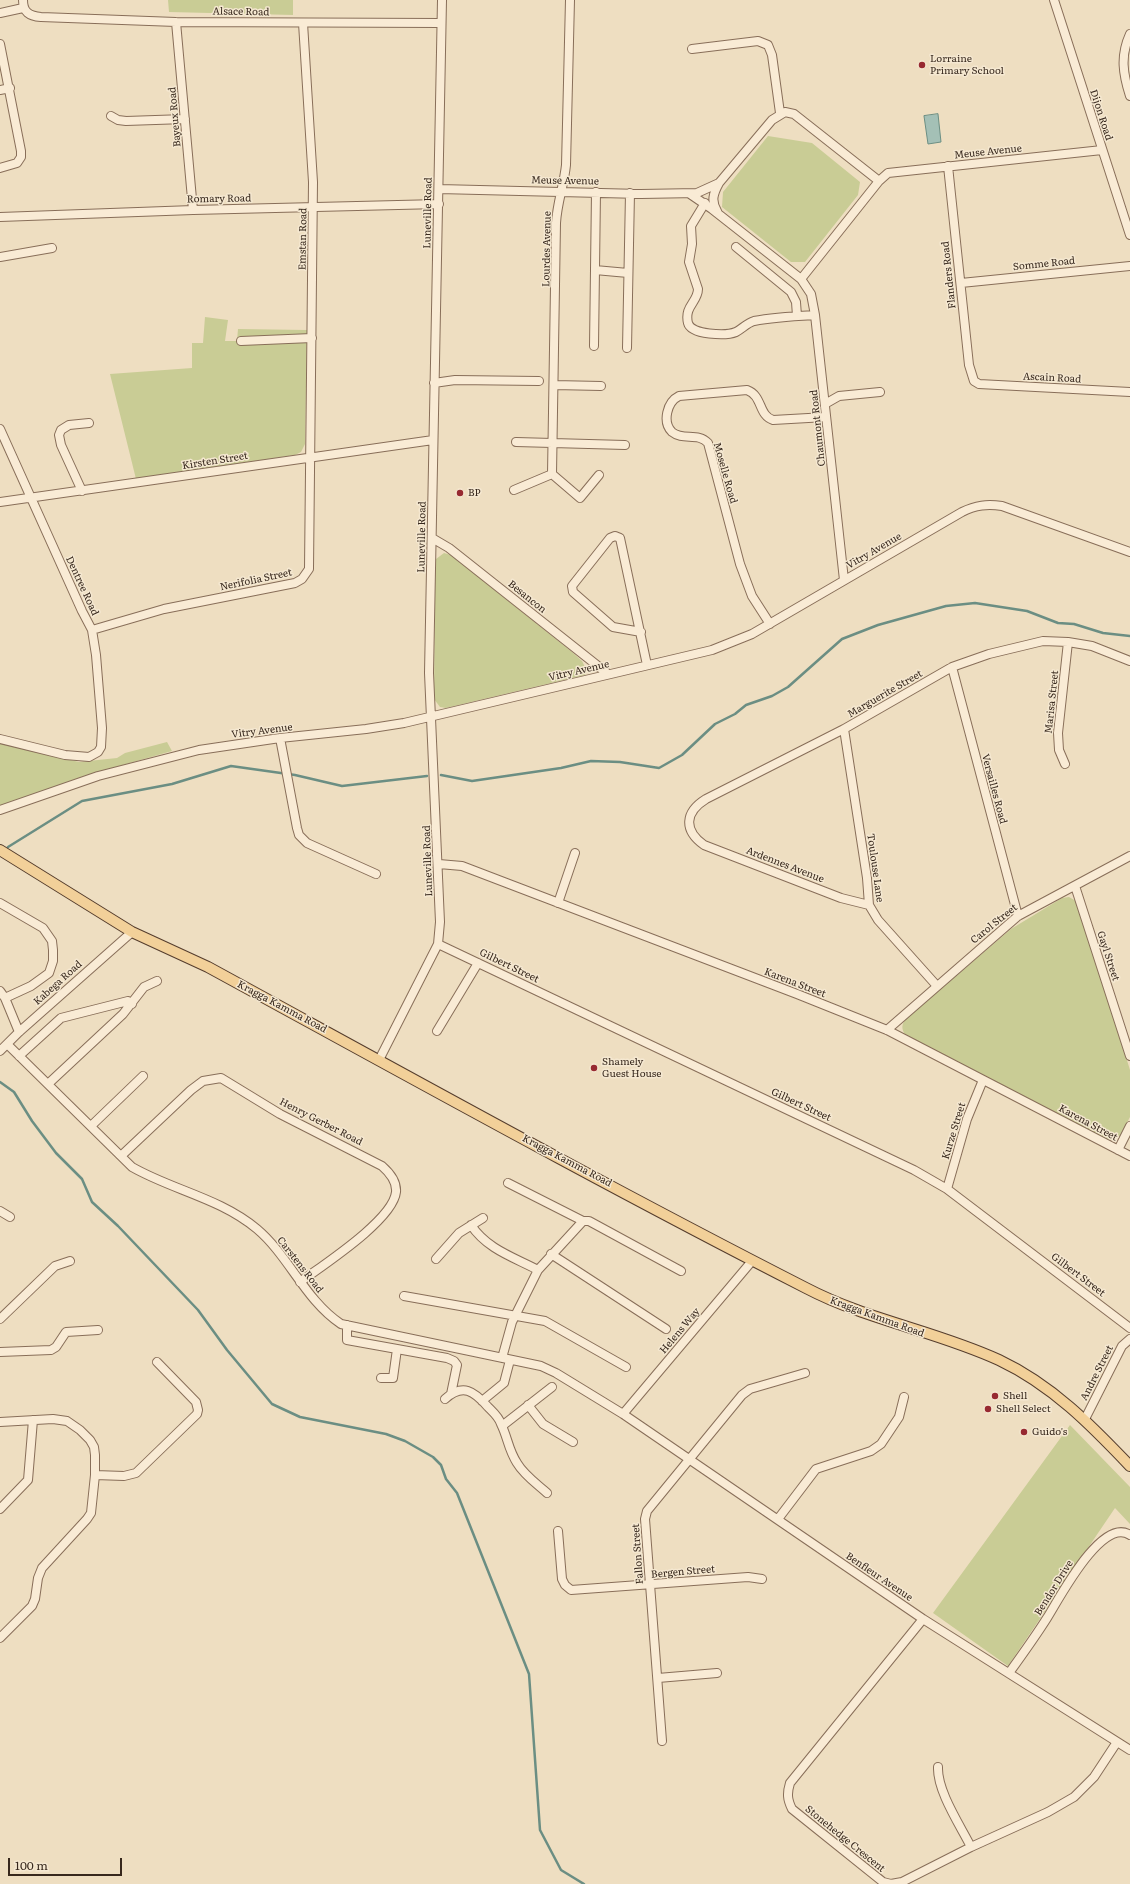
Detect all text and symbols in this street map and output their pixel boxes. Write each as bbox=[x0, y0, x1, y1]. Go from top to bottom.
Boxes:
street label: Alsace Road bbox=[212, 6, 270, 18]
place label: Lorraine Primary School bbox=[930, 53, 1004, 76]
marker: Lorraine Primary School bbox=[917, 60, 927, 70]
street label: Bayeux Road bbox=[166, 86, 184, 148]
street label: Dijon Road bbox=[1087, 88, 1115, 142]
street label: Meuse Avenue bbox=[953, 142, 1023, 162]
street label: Meuse Avenue bbox=[531, 174, 599, 188]
street label: Luneville Road bbox=[421, 177, 435, 249]
street label: Romary Road bbox=[187, 192, 251, 206]
street label: Emstan Road bbox=[296, 208, 310, 270]
street label: Lourdes Avenue bbox=[540, 211, 554, 287]
street label: Flanders Road bbox=[939, 241, 959, 309]
street label: Somme Road bbox=[1012, 255, 1076, 273]
street label: Ascain Road bbox=[1022, 370, 1082, 386]
street label: Chaumont Road bbox=[808, 389, 828, 467]
street label: Moselle Road bbox=[711, 441, 739, 505]
street label: Kirsten Street bbox=[181, 450, 249, 472]
place label: BP bbox=[468, 487, 481, 499]
marker: BP bbox=[455, 488, 465, 498]
street label: Luneville Road bbox=[415, 501, 429, 573]
street label: Vitry Avenue bbox=[844, 530, 904, 572]
street label: Dentree Road bbox=[63, 554, 101, 618]
street label: Nerifolia Street bbox=[219, 567, 293, 593]
street label: Besancon bbox=[506, 578, 548, 616]
street label: Vitry Avenue bbox=[548, 658, 610, 684]
street label: Marguerite Street bbox=[845, 668, 925, 720]
street label: Marisa Street bbox=[1043, 670, 1061, 734]
street label: Vitry Avenue bbox=[231, 721, 293, 741]
street label: Versailles Road bbox=[979, 753, 1009, 825]
street label: Luneville Road bbox=[421, 825, 435, 897]
street label: Toulouse Lane bbox=[864, 833, 886, 903]
street label: Ardennes Avenue bbox=[744, 845, 826, 885]
street label: Carol Street bbox=[968, 902, 1020, 946]
street label: Gayl Street bbox=[1094, 930, 1122, 982]
street label: Gilbert Street bbox=[477, 946, 541, 986]
street label: Kabega Road bbox=[31, 958, 85, 1008]
street label: Karena Street bbox=[762, 966, 828, 1000]
street label: Kragga Kamma Road bbox=[235, 978, 329, 1036]
place label: Shamely Guest House bbox=[602, 1056, 661, 1080]
marker: Shamely Guest House bbox=[589, 1063, 599, 1073]
street label: Gilbert Street bbox=[769, 1086, 833, 1124]
street label: Henry Gerber Road bbox=[277, 1096, 365, 1148]
street label: Kurze Street bbox=[940, 1101, 968, 1161]
street label: Karena Street bbox=[1056, 1102, 1120, 1144]
street label: Kragga Kamma Road bbox=[520, 1132, 614, 1190]
street label: Carstens Road bbox=[274, 1235, 326, 1295]
street label: Gilbert Street bbox=[1049, 1251, 1107, 1299]
street label: Kragga Kamma Road bbox=[828, 1294, 926, 1340]
street label: Helens Way bbox=[657, 1306, 703, 1356]
street label: Andre Street bbox=[1078, 1343, 1116, 1403]
place label: Shell bbox=[1003, 1390, 1027, 1402]
marker: Shell bbox=[990, 1391, 1000, 1401]
place label: Shell Select bbox=[996, 1403, 1051, 1415]
marker: Shell Select bbox=[983, 1404, 993, 1414]
place label: Guido's bbox=[1032, 1426, 1067, 1438]
marker: Guido's bbox=[1019, 1427, 1029, 1437]
street label: Fallon Street bbox=[630, 1523, 646, 1585]
street label: Benfleur Avenue bbox=[843, 1550, 915, 1604]
street label: Bendor Drive bbox=[1032, 1558, 1076, 1618]
street label: Bergen Street bbox=[651, 1563, 715, 1581]
street label: Stonehedge Crescent bbox=[803, 1803, 887, 1875]
scale bar bbox=[10, 1850, 124, 1876]
text: 100 m bbox=[15, 1856, 48, 1874]

